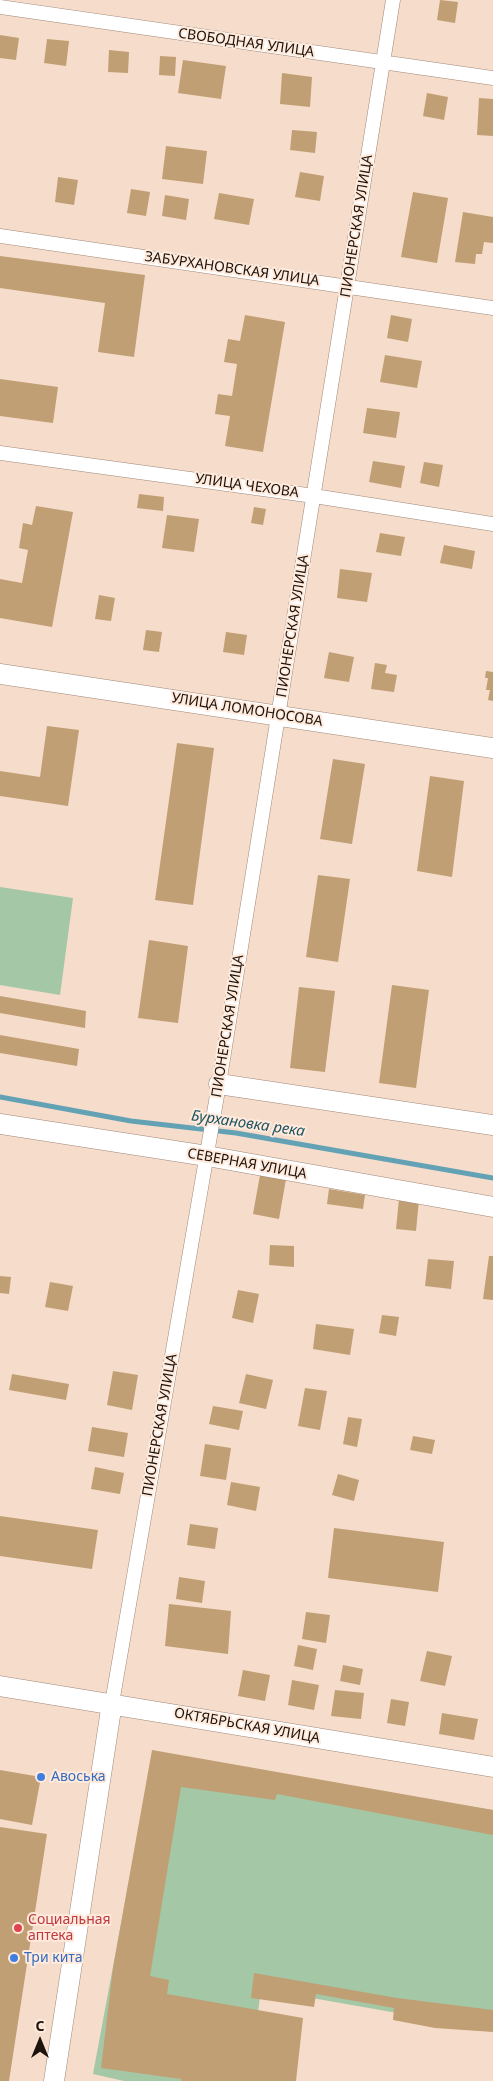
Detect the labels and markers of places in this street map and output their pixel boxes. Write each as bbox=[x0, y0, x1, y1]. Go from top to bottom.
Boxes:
place label: Авоська bbox=[51, 1769, 106, 1785]
marker: Авоська bbox=[35, 1771, 47, 1783]
place label: Социальная аптека bbox=[28, 1912, 111, 1944]
marker: Социальная аптека bbox=[12, 1922, 24, 1934]
place label: Три кита bbox=[24, 1950, 83, 1966]
marker: Три кита bbox=[8, 1952, 20, 1964]

